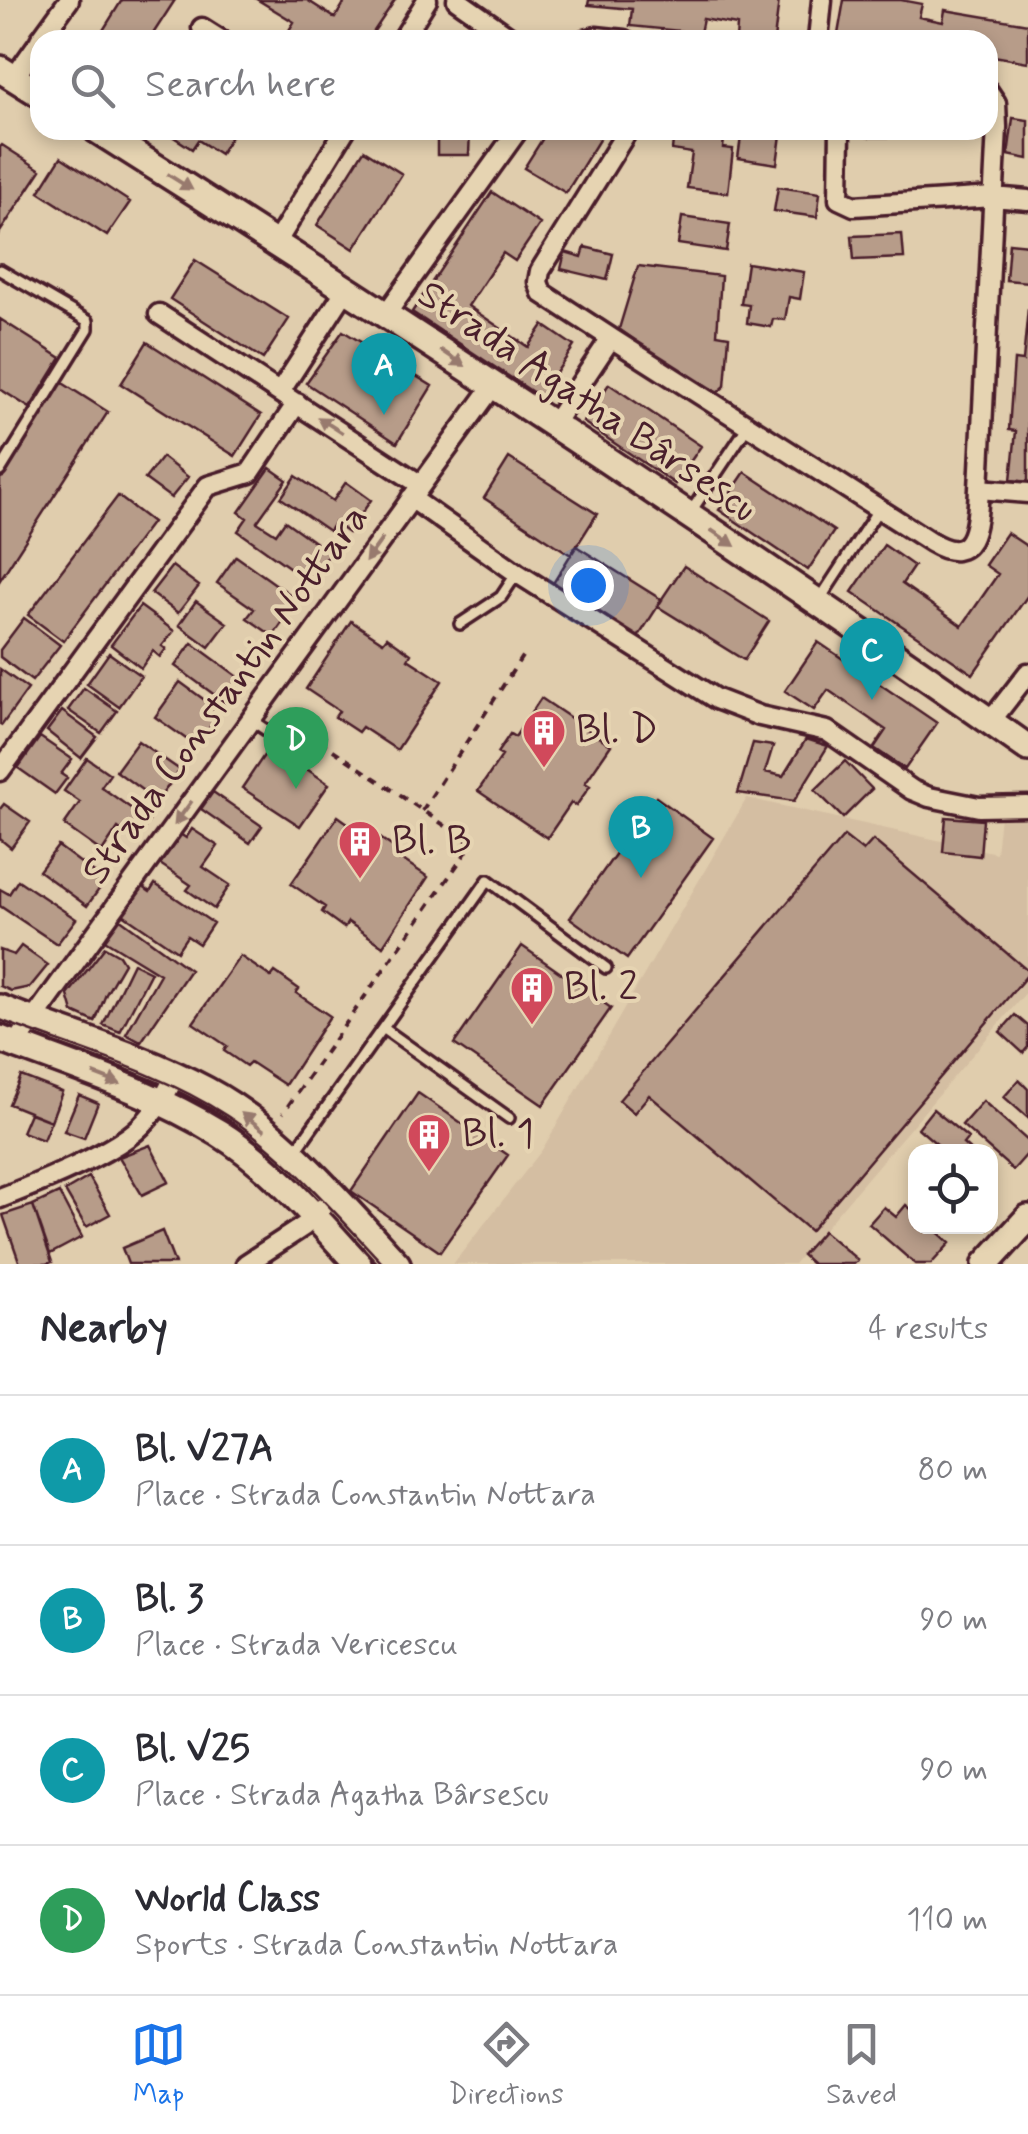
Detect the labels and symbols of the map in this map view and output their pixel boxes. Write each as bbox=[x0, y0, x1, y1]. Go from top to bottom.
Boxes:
one-way arrow bbox=[166, 173, 194, 190]
street label: Strada Agatha Bârsescu bbox=[407, 269, 767, 535]
pin: A bbox=[352, 332, 416, 415]
one-way arrow bbox=[439, 349, 466, 367]
one-way arrow bbox=[316, 416, 343, 434]
street label: Strada Constantin Nottara bbox=[71, 495, 381, 895]
one-way arrow bbox=[710, 529, 737, 547]
one-way arrow bbox=[365, 536, 384, 563]
your location bbox=[563, 560, 614, 611]
pin: C bbox=[840, 618, 904, 700]
place label: Bl. D bbox=[576, 705, 658, 757]
pin: D bbox=[264, 706, 328, 789]
building icon: Bl. D bbox=[521, 708, 567, 769]
pin: B bbox=[608, 796, 674, 878]
one-way arrow bbox=[174, 800, 194, 826]
place label: Bl. B bbox=[392, 816, 472, 868]
building icon: Bl. B bbox=[337, 819, 383, 880]
place label: Bl. 2 bbox=[564, 962, 638, 1014]
building icon: Bl. 2 bbox=[509, 965, 555, 1026]
one-way arrow bbox=[92, 1072, 122, 1087]
place label: Bl. 1 bbox=[462, 1109, 534, 1161]
one-way arrow bbox=[240, 1112, 266, 1132]
building icon: Bl. 1 bbox=[406, 1112, 452, 1173]

